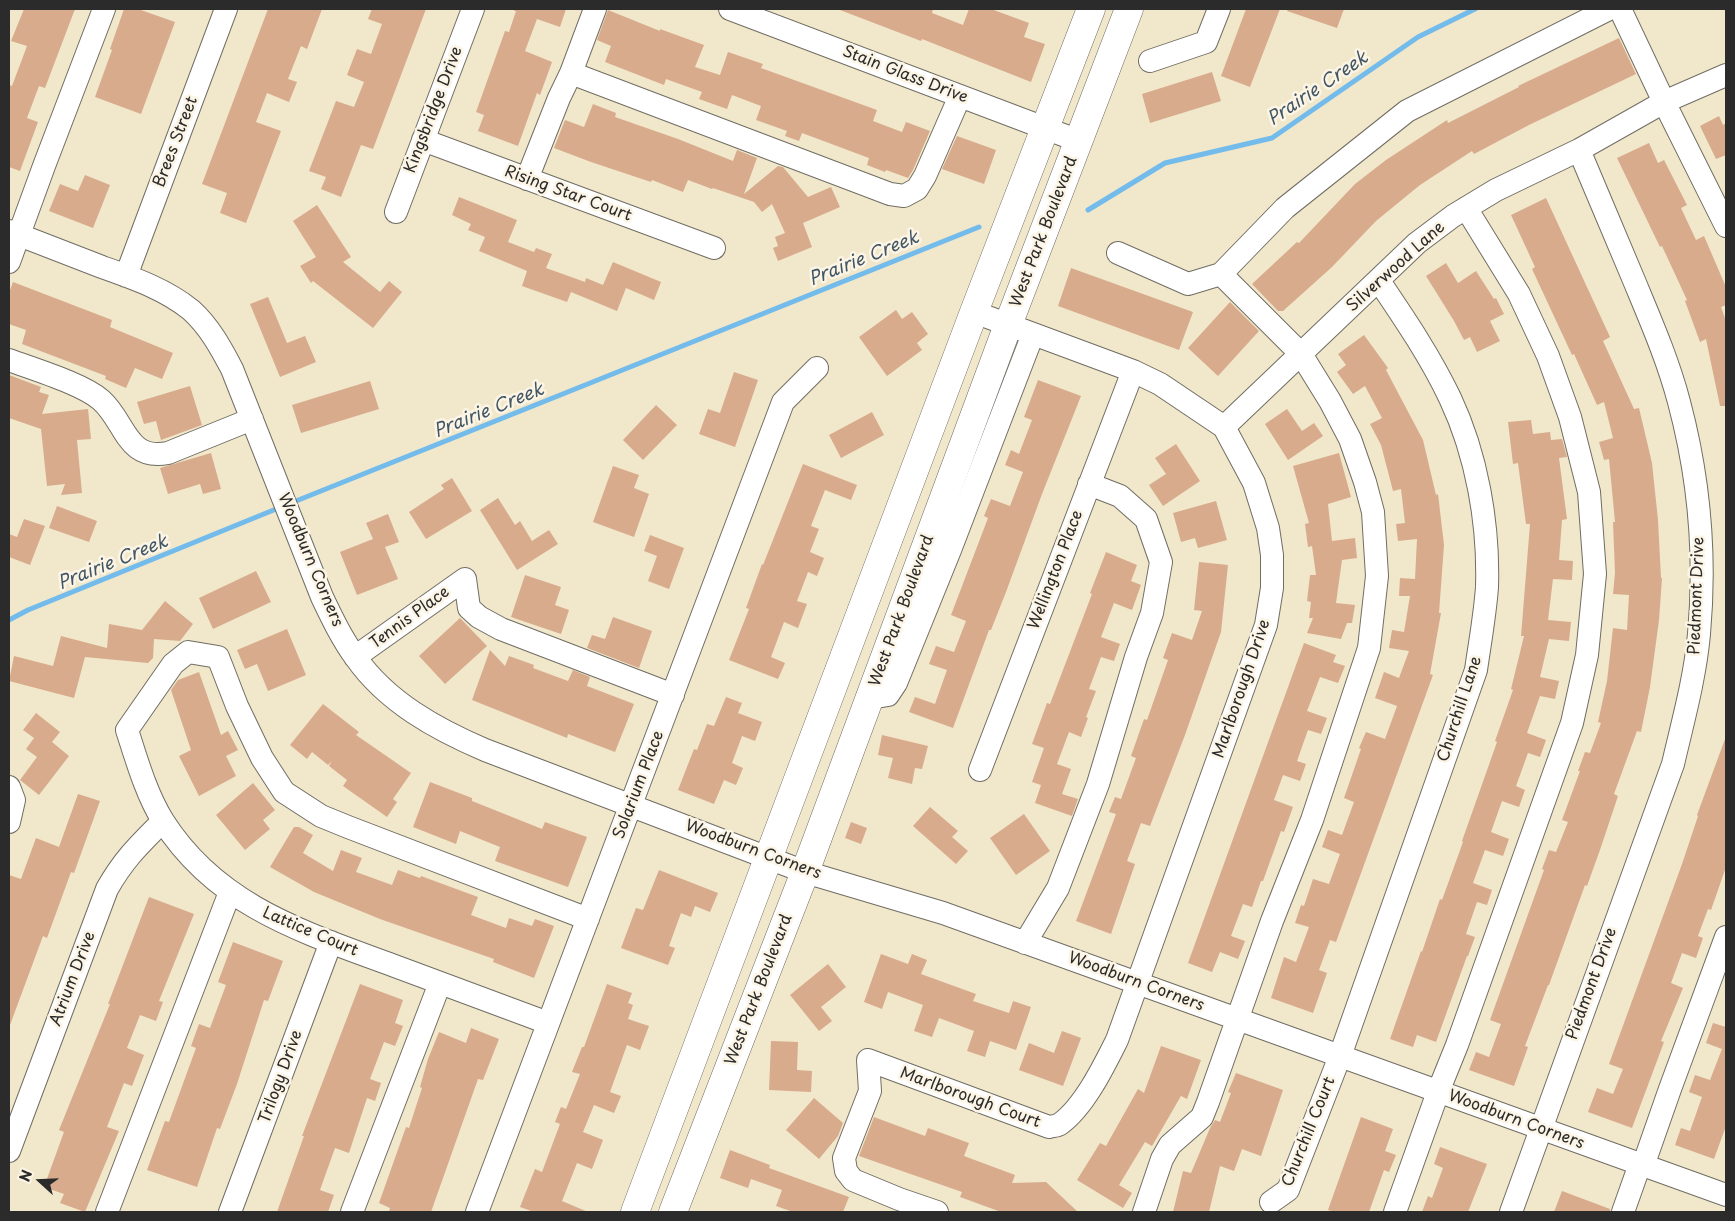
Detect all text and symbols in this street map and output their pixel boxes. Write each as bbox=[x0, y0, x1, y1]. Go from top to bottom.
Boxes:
street label: Stain Glass Drive bbox=[840, 42, 970, 108]
street label: Kingsbridge Drive bbox=[401, 44, 467, 176]
water label: Prairie Creek bbox=[1264, 47, 1372, 131]
street label: Brees Street bbox=[150, 94, 202, 190]
street label: West Park Boulevard bbox=[1006, 154, 1082, 310]
street label: Rising Star Court bbox=[502, 162, 634, 226]
street label: Silverwood Lane bbox=[1343, 218, 1449, 316]
water label: Prairie Creek bbox=[806, 227, 922, 291]
water label: Prairie Creek bbox=[431, 379, 547, 443]
street label: Woodburn Corners bbox=[273, 490, 347, 630]
street label: Wellington Place bbox=[1024, 508, 1088, 632]
water label: Prairie Creek bbox=[55, 531, 171, 595]
street label: West Park Boulevard bbox=[866, 533, 938, 689]
street label: Piedmont Drive bbox=[1685, 537, 1709, 655]
street label: Tennis Place bbox=[367, 583, 453, 653]
street label: Marlborough Drive bbox=[1209, 617, 1275, 761]
street label: Churchill Lane bbox=[1434, 654, 1486, 764]
street label: Solarium Place bbox=[610, 728, 668, 842]
street label: Woodburn Corners bbox=[682, 816, 824, 884]
street label: Lattice Court bbox=[259, 903, 361, 961]
street label: West Park Boulevard bbox=[721, 912, 797, 1068]
street label: Piedmont Drive bbox=[1563, 925, 1621, 1043]
street label: Atrium Drive bbox=[46, 929, 100, 1029]
street label: Woodburn Corners bbox=[1065, 948, 1207, 1016]
street label: Trilogy Drive bbox=[255, 1028, 307, 1126]
street label: Marlborough Court bbox=[897, 1064, 1043, 1132]
street label: Churchill Court bbox=[1278, 1074, 1340, 1190]
street label: Woodburn Corners bbox=[1445, 1086, 1587, 1154]
north arrow bbox=[15, 1156, 65, 1206]
text: N bbox=[14, 1167, 37, 1185]

